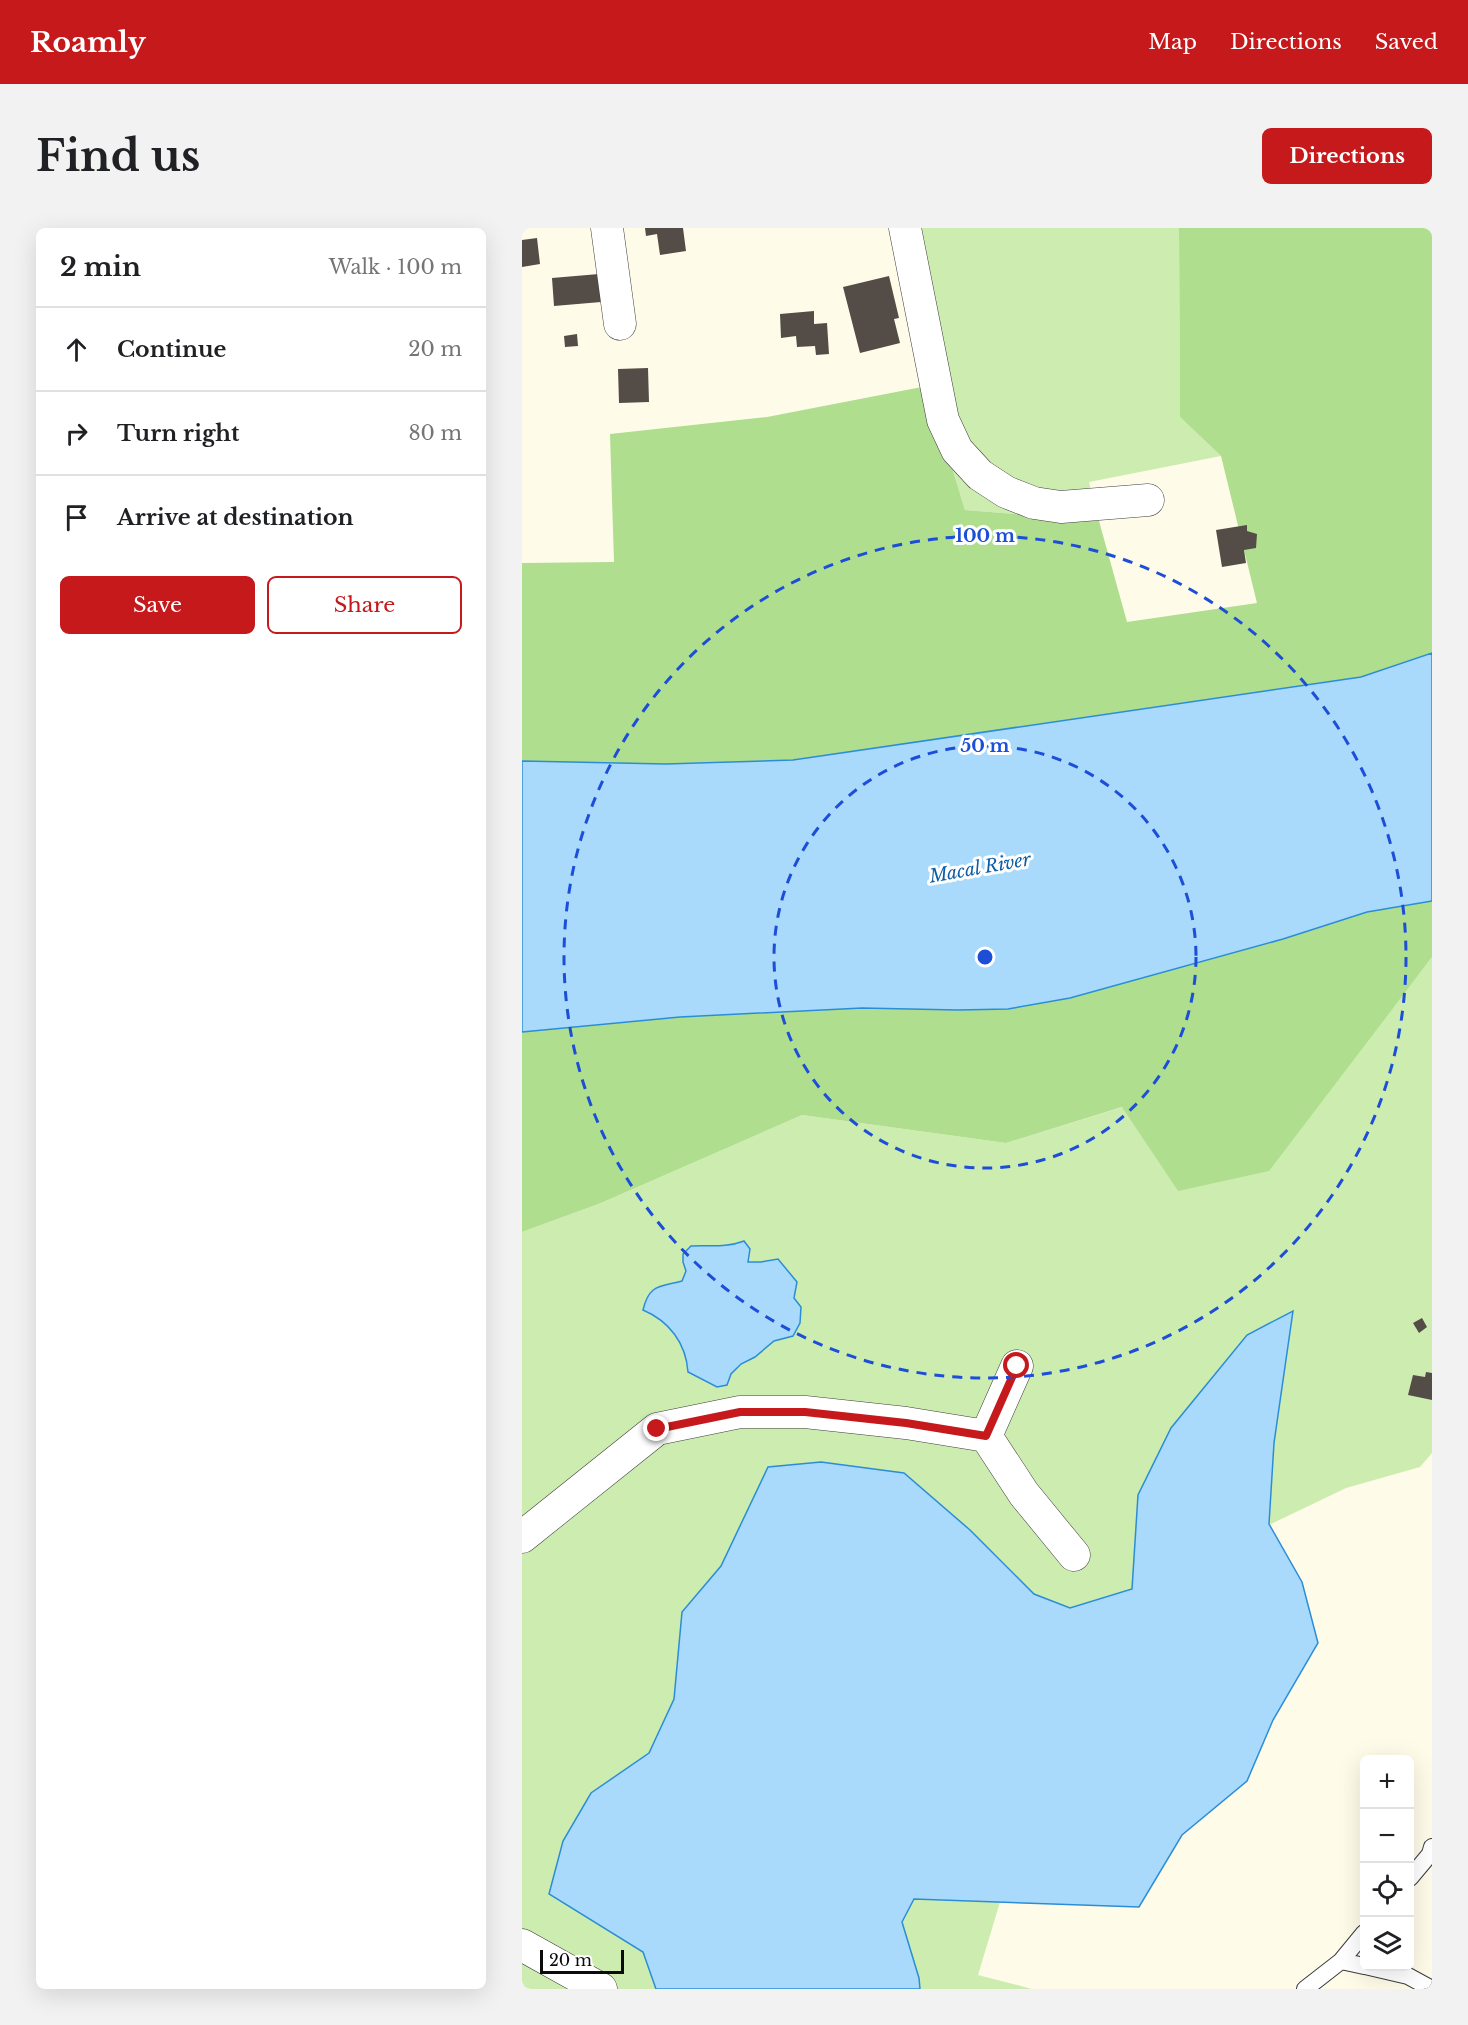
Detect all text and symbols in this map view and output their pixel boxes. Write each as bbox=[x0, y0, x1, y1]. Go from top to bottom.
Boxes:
text: Roamly bbox=[30, 25, 146, 60]
text: Map bbox=[1148, 29, 1197, 55]
text: Directions bbox=[1230, 29, 1342, 55]
text: Saved bbox=[1375, 29, 1438, 55]
button: Directions bbox=[1262, 128, 1432, 184]
text: Find us bbox=[36, 130, 200, 182]
text: 2 min bbox=[60, 251, 141, 283]
text: Walk · 100 m bbox=[329, 255, 462, 279]
icon: ahead bbox=[60, 333, 93, 366]
text: Continue bbox=[117, 336, 226, 363]
text: 20 m bbox=[408, 337, 462, 361]
icon: right bbox=[60, 417, 93, 450]
text: Turn right bbox=[117, 420, 239, 447]
text: 80 m bbox=[408, 421, 462, 445]
icon: arrive bbox=[60, 501, 93, 534]
text: Arrive at destination bbox=[117, 504, 354, 531]
text: 100 m bbox=[955, 525, 1015, 547]
button: Save bbox=[60, 576, 255, 634]
button: Share bbox=[267, 576, 462, 634]
text: 50 m bbox=[961, 735, 1010, 757]
water label: Macal River bbox=[927, 848, 1033, 888]
centre of rings bbox=[975, 947, 995, 967]
route start bbox=[1003, 1352, 1029, 1378]
route end bbox=[643, 1415, 669, 1441]
map controls bbox=[1360, 1755, 1414, 1971]
button: + bbox=[1360, 1755, 1414, 1809]
button: − bbox=[1360, 1809, 1414, 1863]
button: locate bbox=[1360, 1863, 1414, 1917]
button: layers bbox=[1360, 1917, 1414, 1971]
scale bar bbox=[540, 1947, 624, 1974]
text: 20 m bbox=[549, 1950, 592, 1970]

